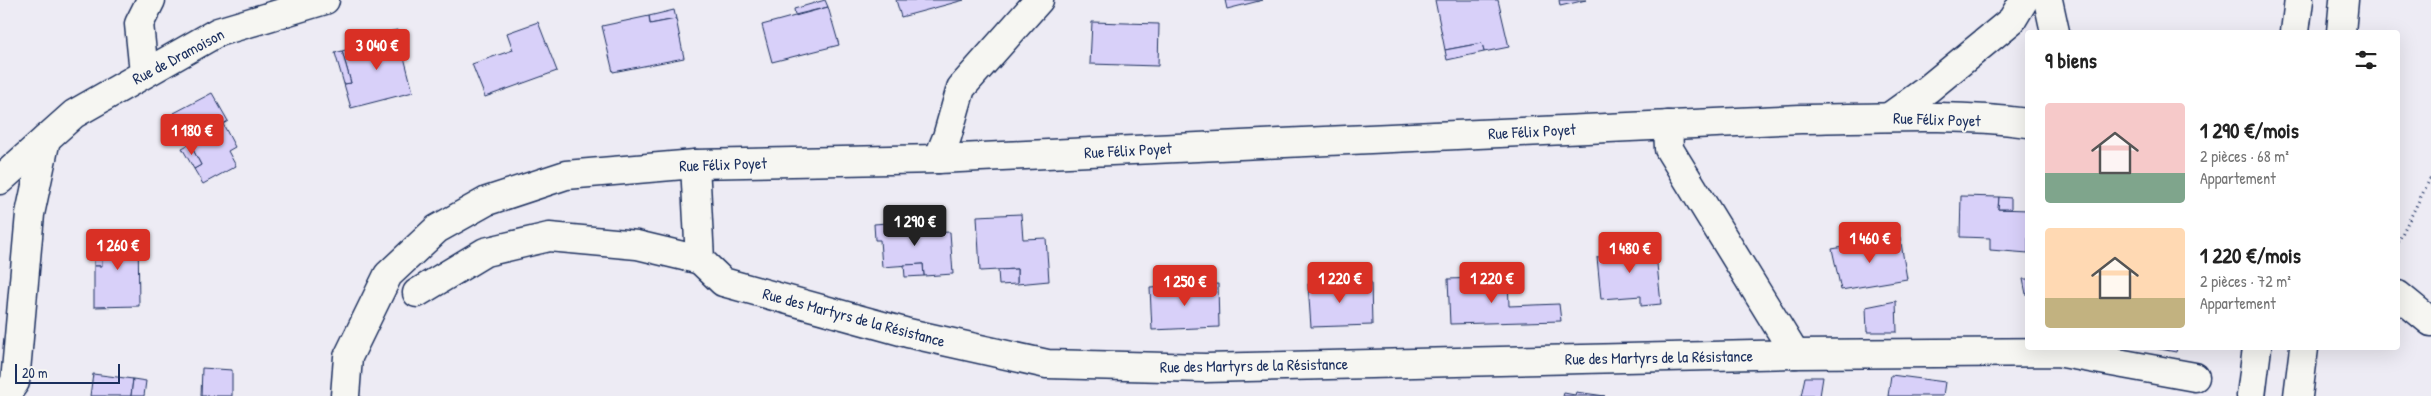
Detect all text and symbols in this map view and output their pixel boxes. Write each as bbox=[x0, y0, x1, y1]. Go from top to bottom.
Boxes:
street label: Rue de Dramoison bbox=[128, 23, 228, 89]
pin: 3 040 € bbox=[331, 28, 423, 71]
text: 3 040 € bbox=[356, 34, 398, 56]
text: 9 biens bbox=[2045, 46, 2097, 75]
icon: filters bbox=[2352, 46, 2380, 74]
street label: Rue Félix Poyet bbox=[1893, 106, 1982, 132]
pin: 1 180 € bbox=[146, 114, 238, 156]
text: 1 290 €/mois bbox=[2200, 116, 2299, 145]
street label: Rue Félix Poyet bbox=[1488, 118, 1577, 144]
text: 1 180 € bbox=[172, 119, 212, 141]
icon: home bbox=[2085, 123, 2145, 183]
street label: Rue Félix Poyet bbox=[1084, 137, 1173, 163]
text: 2 pièces · 68 m² bbox=[2200, 145, 2289, 167]
street label: Rue Félix Poyet bbox=[679, 151, 768, 177]
text: Appartement bbox=[2200, 167, 2276, 189]
pin: 1 290 € bbox=[869, 204, 961, 247]
text: 1 290 € bbox=[894, 210, 936, 232]
pin: 1 460 € bbox=[1824, 222, 1916, 264]
text: 1 460 € bbox=[1850, 227, 1890, 249]
pin: 1 260 € bbox=[72, 228, 164, 271]
pin: 1 480 € bbox=[1584, 232, 1676, 274]
text: 1 260 € bbox=[97, 234, 139, 256]
text: 1 480 € bbox=[1610, 237, 1650, 259]
text: 1 220 €/mois bbox=[2200, 241, 2301, 270]
icon: home bbox=[2085, 248, 2145, 308]
pin: 1 220 € bbox=[1294, 262, 1386, 304]
pin: 1 220 € bbox=[1446, 262, 1538, 304]
pin: 1 250 € bbox=[1139, 264, 1231, 307]
text: 1 220 € bbox=[1318, 267, 1362, 289]
text: 1 220 € bbox=[1470, 267, 1514, 289]
text: 1 250 € bbox=[1164, 270, 1206, 292]
text: 2 pièces · 72 m² bbox=[2200, 270, 2291, 292]
street label: Rue des Martyrs de la Résistance bbox=[760, 282, 948, 352]
text: Appartement bbox=[2200, 292, 2276, 314]
street label: Rue des Martyrs de la Résistance bbox=[1565, 344, 1754, 370]
street label: Rue des Martyrs de la Résistance bbox=[1160, 352, 1349, 378]
scale bar bbox=[15, 361, 120, 384]
text: 20 m bbox=[22, 363, 48, 382]

